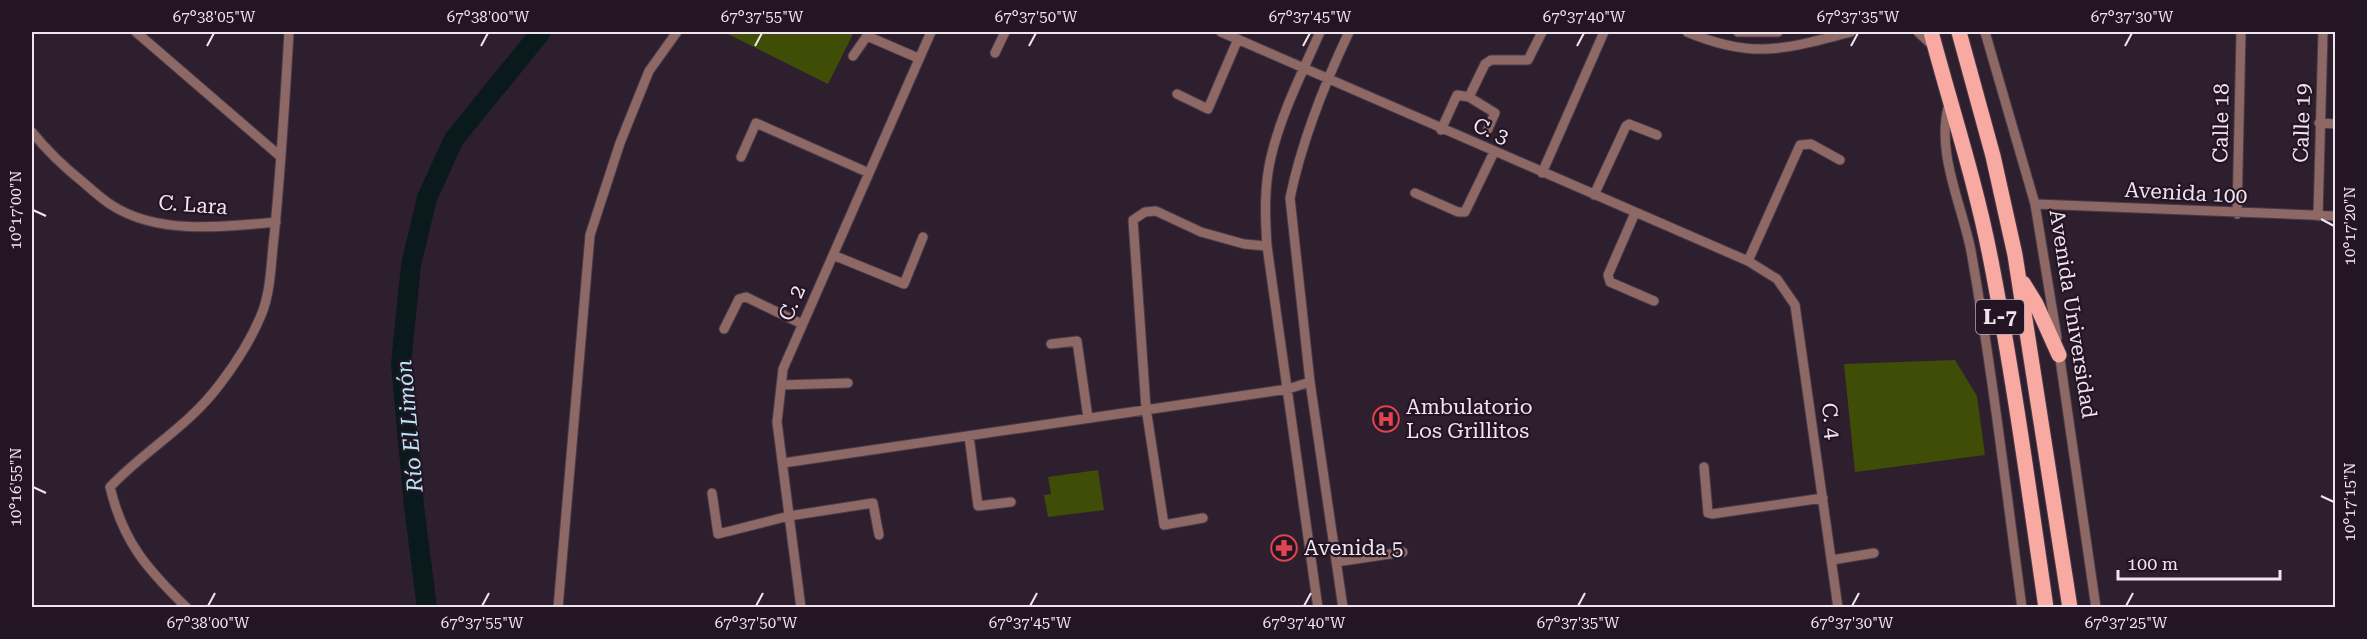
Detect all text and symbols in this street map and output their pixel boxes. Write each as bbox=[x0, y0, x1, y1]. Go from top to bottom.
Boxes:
text: 67°38'05"W bbox=[173, 8, 256, 26]
text: 67°38'00"W bbox=[447, 8, 530, 26]
text: 67°37'55"W bbox=[721, 8, 804, 26]
text: 67°37'50"W bbox=[995, 8, 1078, 26]
text: 67°37'45"W bbox=[1269, 8, 1352, 26]
text: 67°37'40"W bbox=[1543, 8, 1626, 26]
text: 67°37'35"W bbox=[1817, 8, 1900, 26]
text: 67°37'30"W bbox=[2091, 8, 2174, 26]
street label: Calle 18 bbox=[2208, 83, 2234, 163]
street label: Calle 19 bbox=[2289, 83, 2315, 163]
street label: C. 3 bbox=[1469, 113, 1513, 149]
text: 10°17'00"N bbox=[7, 170, 25, 250]
street label: Avenida 100 bbox=[2124, 178, 2248, 208]
text: 10°17'20"N bbox=[2341, 186, 2359, 266]
street label: C. Lara bbox=[158, 191, 229, 219]
street label: Avenida Universidad bbox=[2045, 208, 2101, 421]
street label: C. 2 bbox=[774, 281, 810, 325]
road number: L-7 bbox=[1976, 300, 2024, 334]
water label: Río El Limón bbox=[391, 359, 428, 494]
place label: Ambulatorio Los Grillitos bbox=[1406, 395, 1533, 443]
street label: C. 4 bbox=[1817, 401, 1845, 441]
hospital icon: Ambulatorio Los Grillitos bbox=[1371, 404, 1401, 434]
text: 10°16'55"N bbox=[7, 447, 25, 527]
text: 10°17'15"N bbox=[2341, 462, 2359, 542]
pharmacy icon: Avenida 5 bbox=[1269, 533, 1299, 563]
place label: Avenida 5 bbox=[1304, 536, 1403, 560]
scale bar bbox=[2118, 543, 2280, 581]
text: 100 m bbox=[2127, 553, 2178, 574]
text: 67°38'00"W bbox=[167, 614, 250, 632]
text: 67°37'55"W bbox=[441, 614, 524, 632]
text: 67°37'50"W bbox=[715, 614, 798, 632]
text: 67°37'45"W bbox=[989, 614, 1072, 632]
text: 67°37'40"W bbox=[1263, 614, 1346, 632]
text: 67°37'35"W bbox=[1537, 614, 1620, 632]
text: 67°37'30"W bbox=[1811, 614, 1894, 632]
text: 67°37'25"W bbox=[2085, 614, 2168, 632]

